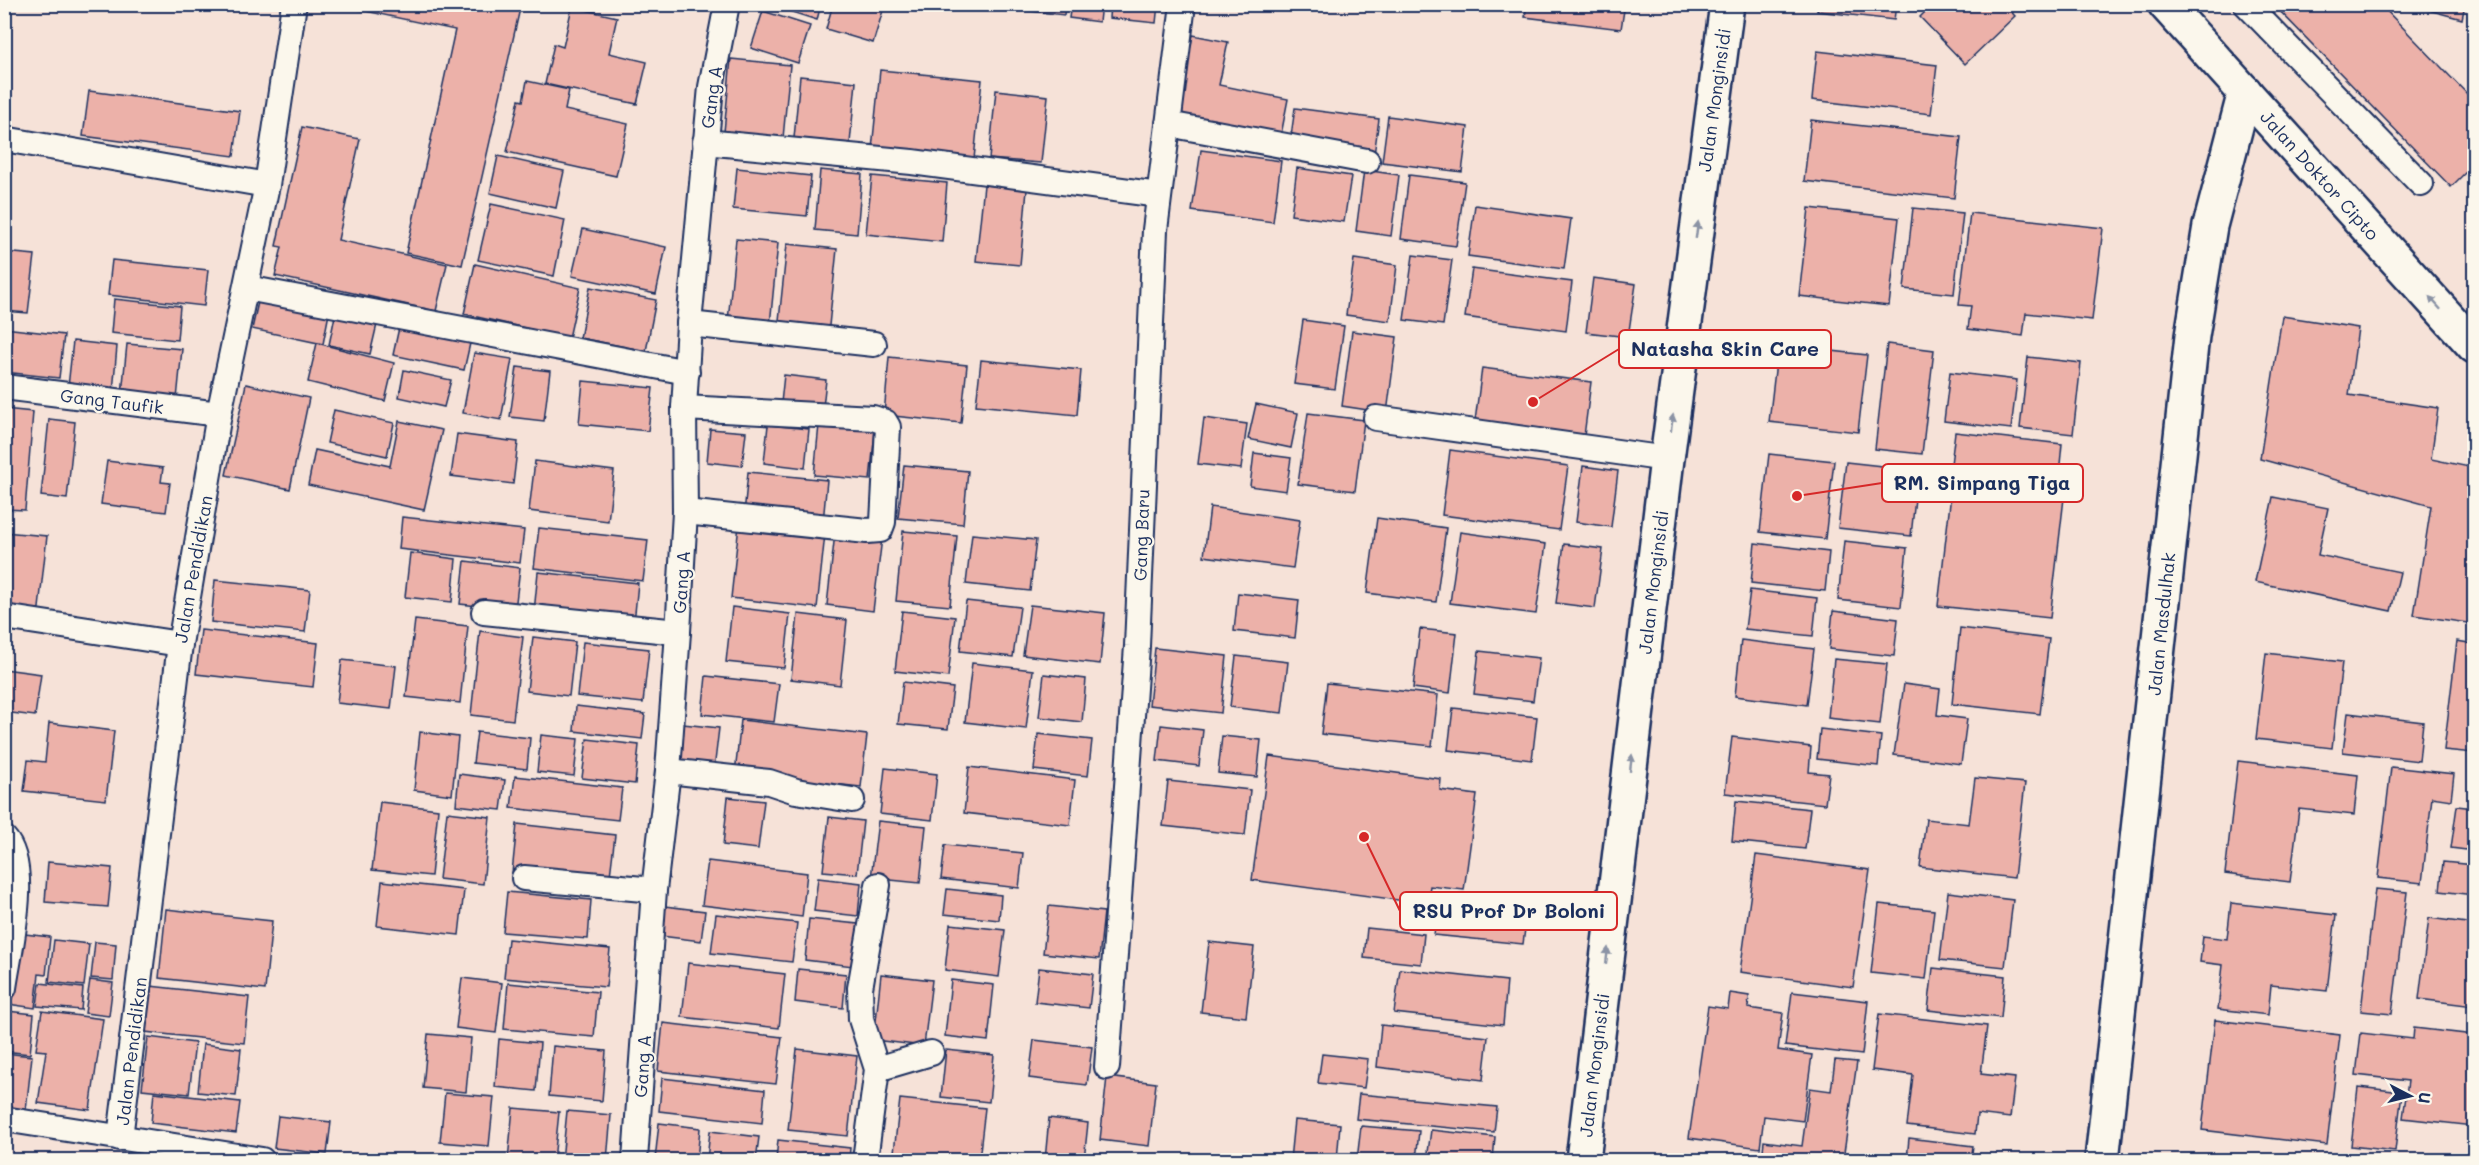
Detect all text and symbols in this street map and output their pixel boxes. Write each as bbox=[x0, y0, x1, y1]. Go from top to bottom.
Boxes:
street label: Jalan Monginsidi bbox=[1692, 27, 1736, 173]
street label: Gang A bbox=[695, 64, 727, 130]
street label: Jalan Doktor Cipto bbox=[2255, 105, 2385, 245]
one-way arrow bbox=[1693, 220, 1702, 239]
one-way arrow bbox=[2429, 296, 2442, 311]
callout: Natasha Skin Care bbox=[1619, 330, 1831, 368]
text: Natasha Skin Care bbox=[1631, 335, 1819, 361]
street label: Gang Taufik bbox=[59, 383, 165, 419]
one-way arrow bbox=[1667, 414, 1676, 433]
callout: RM. Simpang Tiga bbox=[1882, 464, 2083, 502]
text: RM. Simpang Tiga bbox=[1894, 469, 2070, 495]
street label: Gang Baru bbox=[1127, 489, 1155, 581]
street label: Jalan Pendidikan bbox=[168, 493, 218, 645]
street label: Jalan Monginsidi bbox=[1632, 509, 1674, 655]
street label: Gang A bbox=[667, 550, 695, 614]
street label: Jalan Masdulhak bbox=[2142, 551, 2180, 697]
one-way arrow bbox=[1626, 753, 1636, 772]
callout: RSU Prof Dr Boloni bbox=[1400, 892, 1617, 930]
text: RSU Prof Dr Boloni bbox=[1413, 897, 1605, 923]
one-way arrow bbox=[1602, 947, 1612, 966]
street label: Jalan Pendidikan bbox=[110, 975, 152, 1127]
street label: Jalan Monginsidi bbox=[1573, 992, 1615, 1138]
street label: Gang A bbox=[628, 1034, 656, 1098]
north arrow bbox=[2380, 1066, 2440, 1126]
text: U bbox=[2414, 1091, 2436, 1105]

